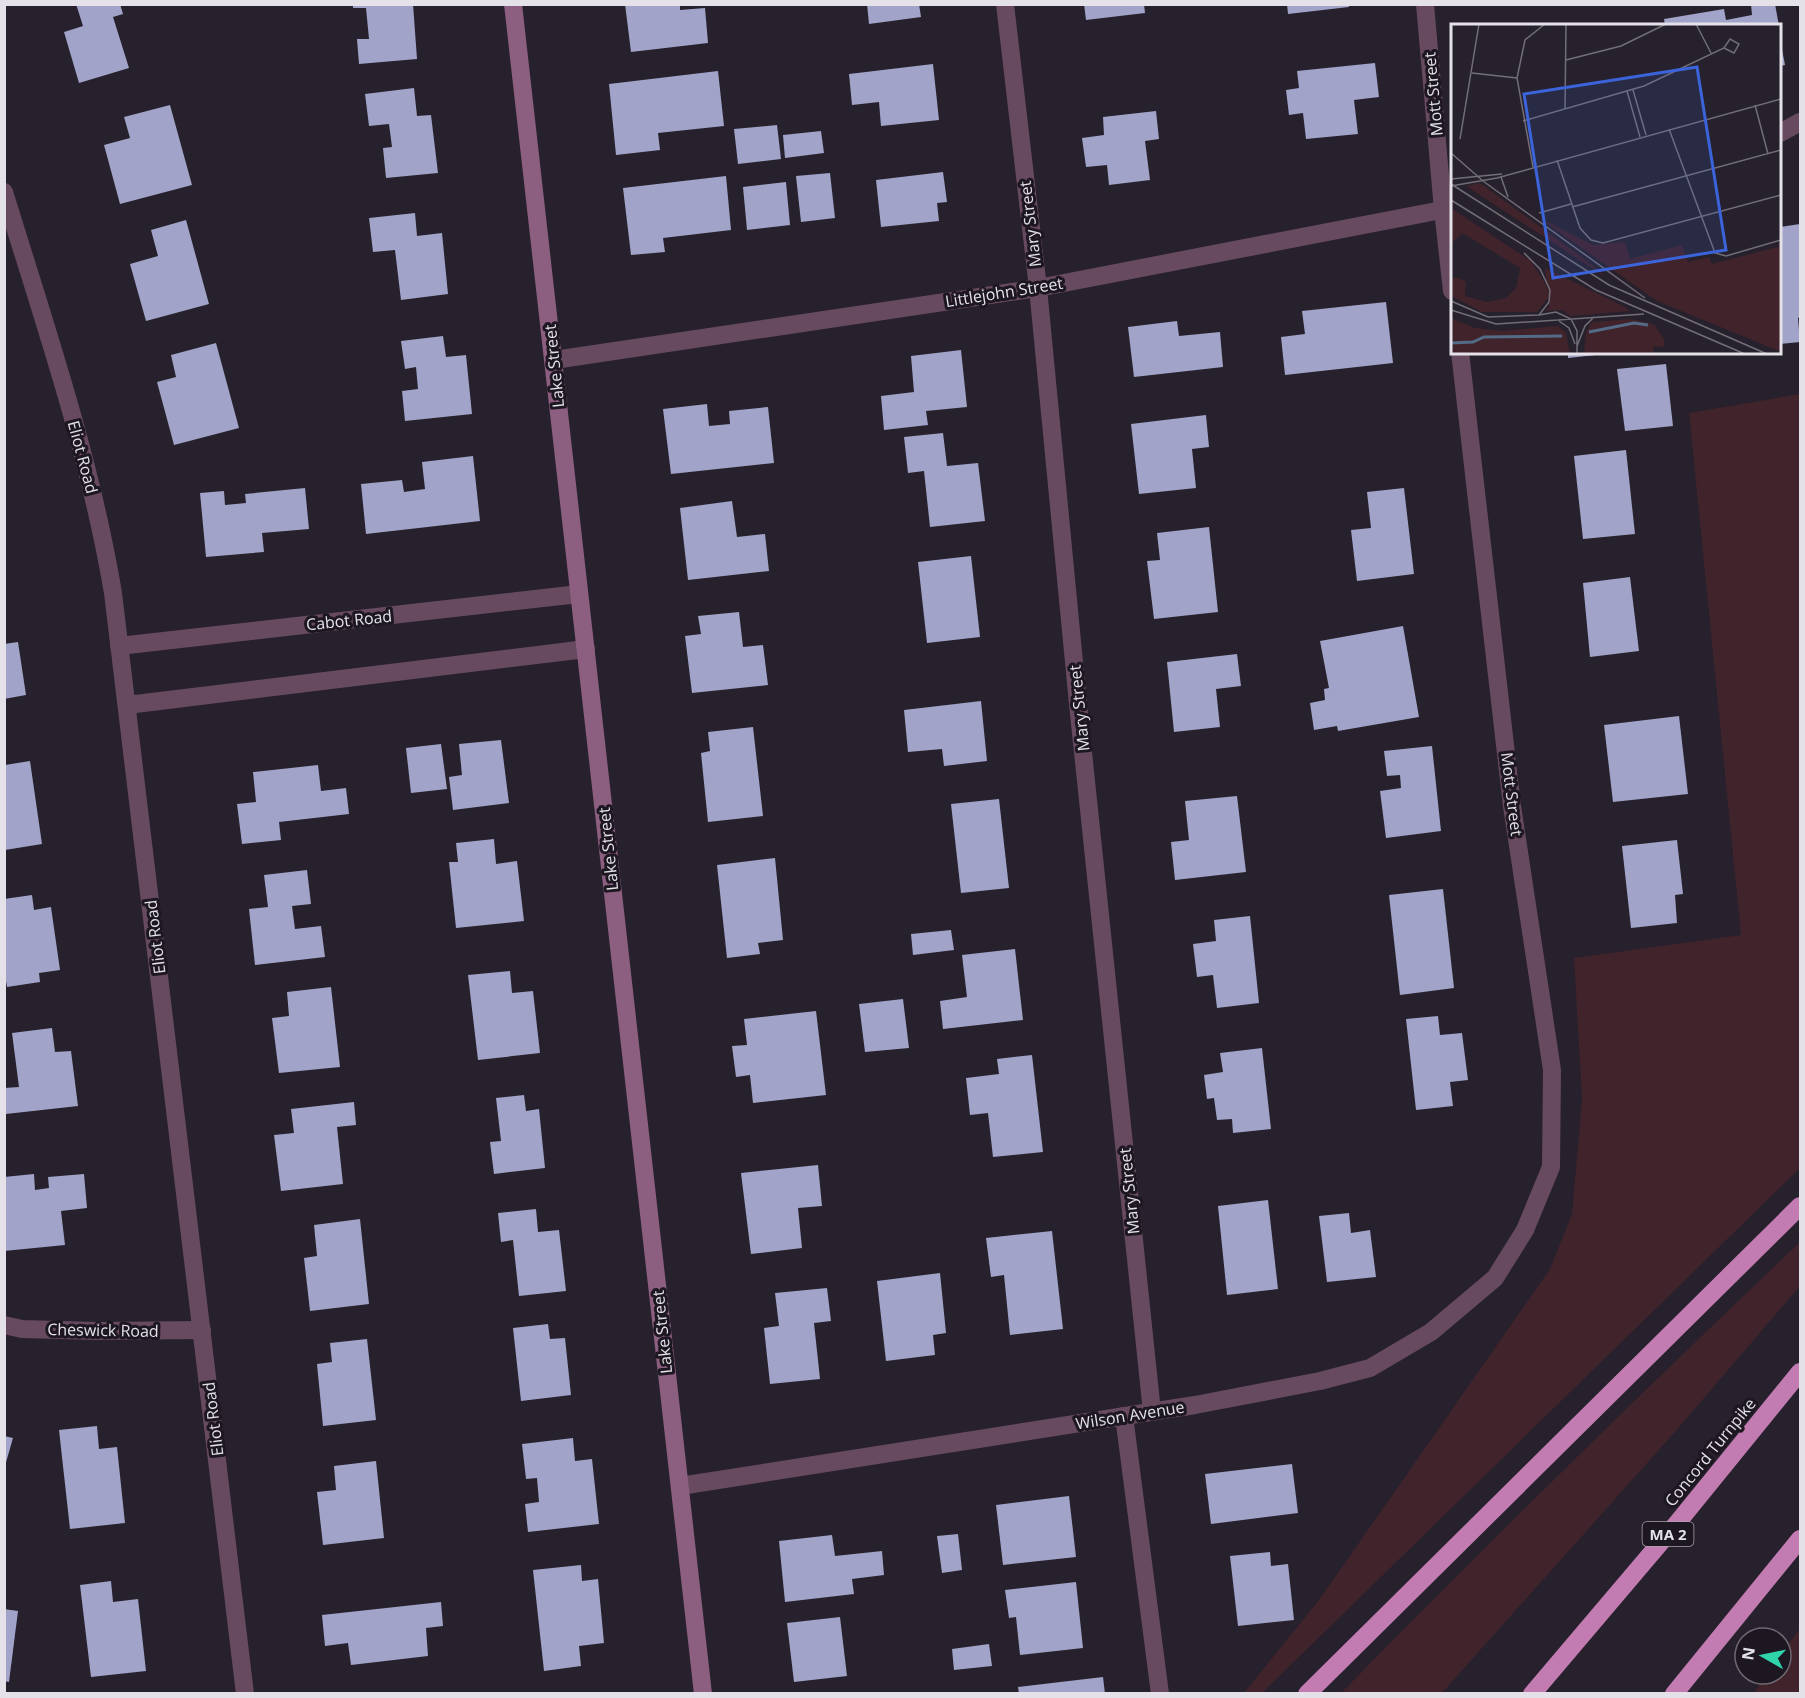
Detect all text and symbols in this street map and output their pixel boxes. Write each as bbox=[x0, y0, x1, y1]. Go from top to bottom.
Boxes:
inset map bbox=[1451, 24, 1781, 354]
street label: Mott Street bbox=[1418, 51, 1448, 137]
street label: Mary Street bbox=[1014, 179, 1046, 268]
street label: Littlejohn Street bbox=[944, 272, 1065, 312]
street label: Lake Street bbox=[539, 323, 569, 409]
street label: Eliot Road bbox=[63, 418, 103, 496]
street label: Cabot Road bbox=[305, 605, 393, 635]
street label: Mary Street bbox=[1063, 663, 1094, 752]
street label: Mott Street bbox=[1496, 751, 1528, 837]
street label: Lake Street bbox=[593, 806, 623, 892]
street label: Eliot Road bbox=[140, 899, 170, 975]
street label: Mary Street bbox=[1113, 1146, 1144, 1235]
street label: Lake Street bbox=[647, 1289, 677, 1375]
street label: Cheswick Road bbox=[47, 1318, 159, 1342]
street label: Eliot Road bbox=[198, 1381, 228, 1457]
street label: Concord Turnpike bbox=[1659, 1393, 1761, 1511]
street label: Wilson Avenue bbox=[1074, 1396, 1186, 1434]
road number: MA 2 bbox=[1642, 1522, 1694, 1546]
north arrow bbox=[1733, 1626, 1793, 1686]
text: N bbox=[1736, 1646, 1760, 1662]

